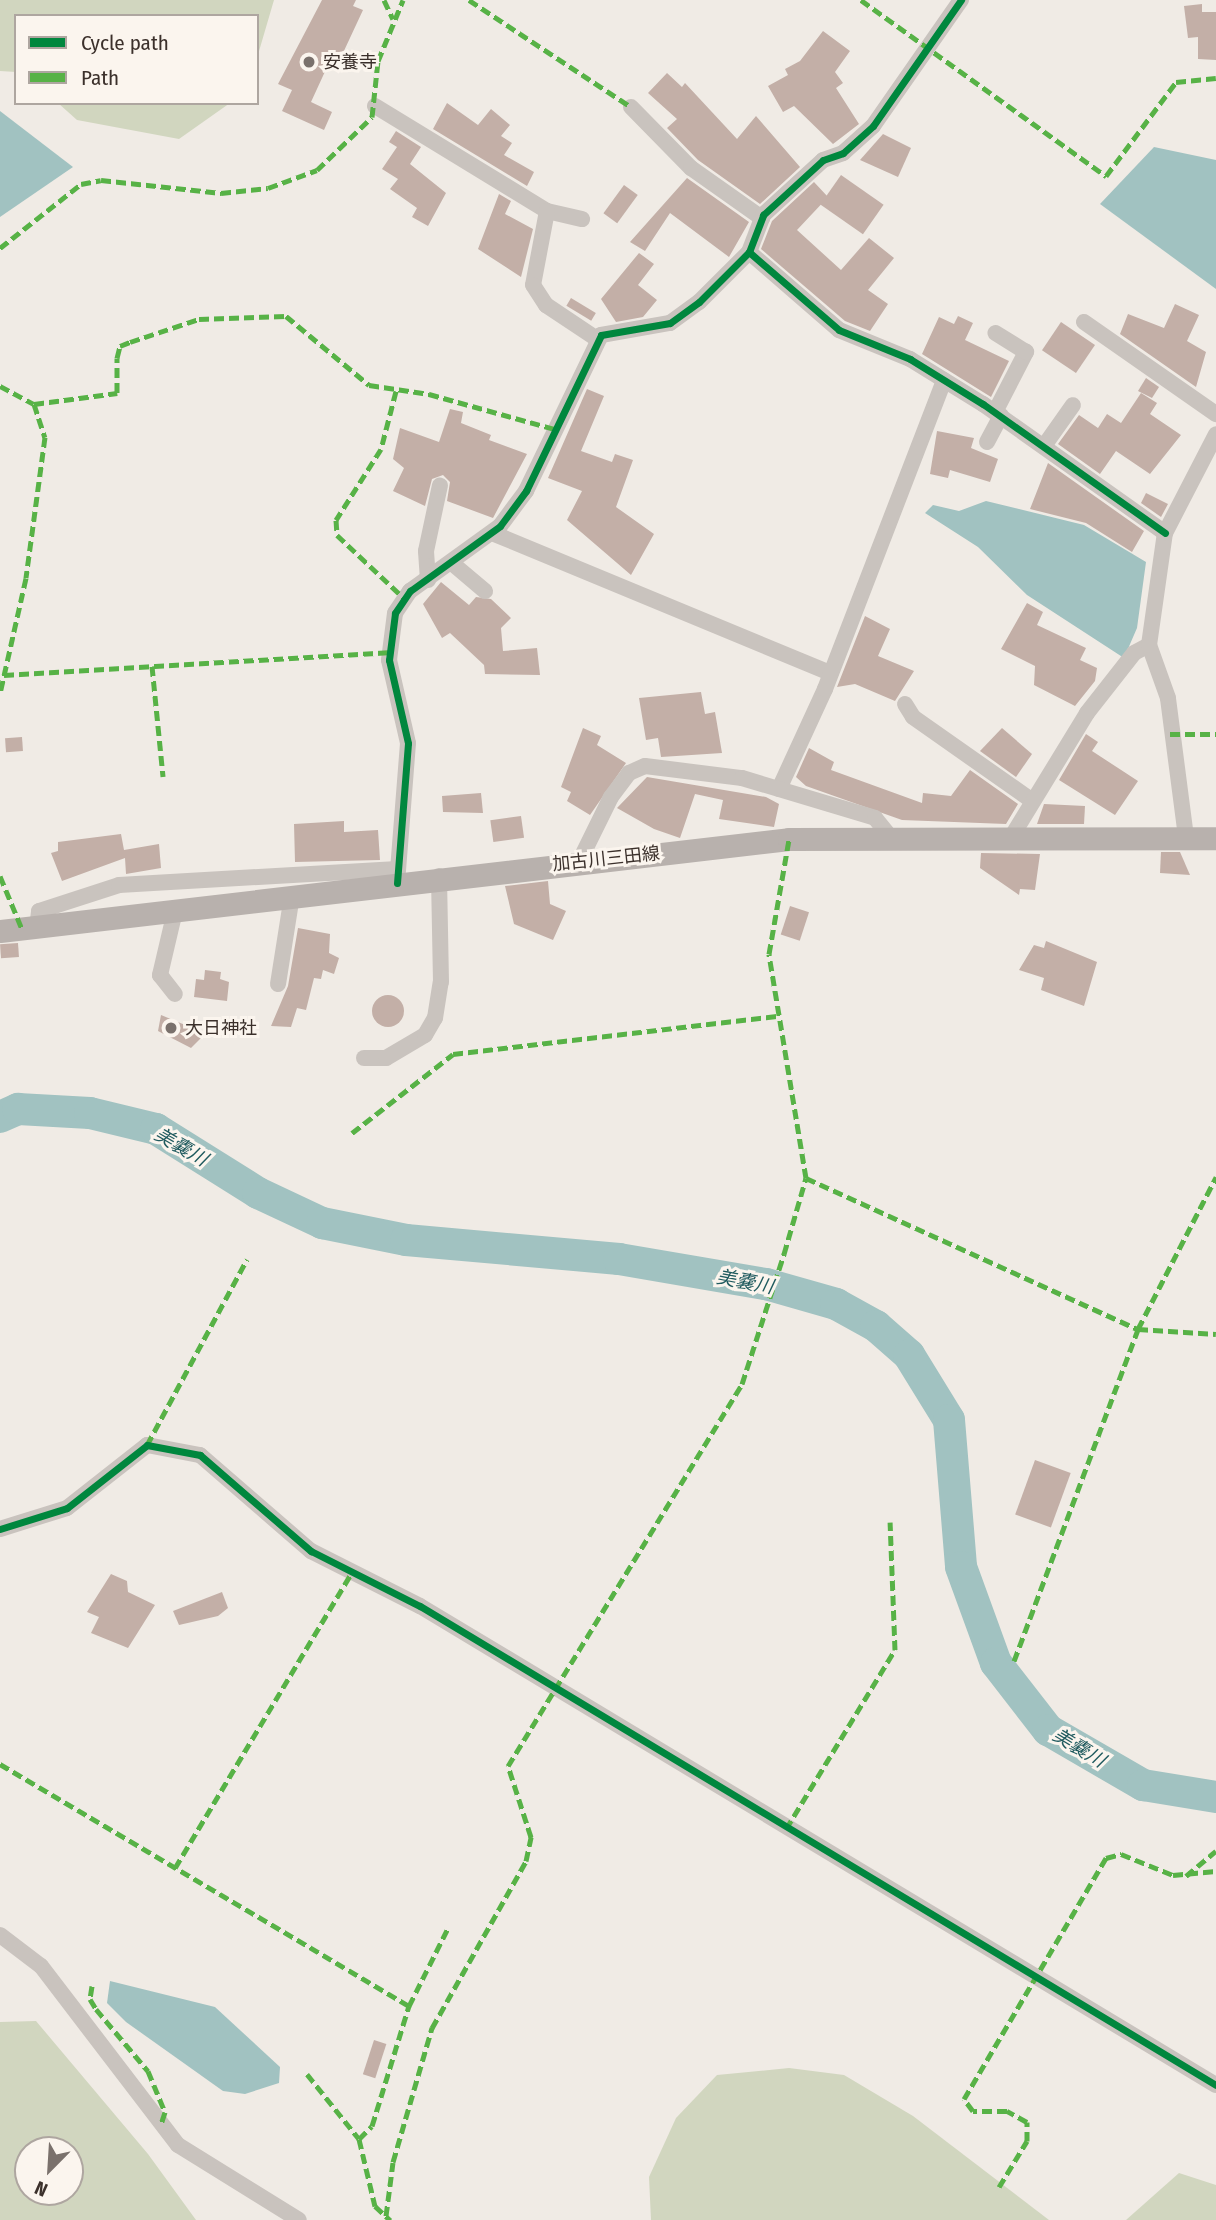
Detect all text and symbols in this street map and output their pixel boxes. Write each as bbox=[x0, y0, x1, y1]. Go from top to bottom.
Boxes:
legend bbox=[14, 14, 259, 105]
text: Cycle path bbox=[81, 30, 169, 56]
place label: 安養寺 bbox=[323, 51, 377, 73]
marker: 安養寺 bbox=[301, 54, 317, 70]
text: Path bbox=[81, 65, 119, 91]
street label: 加古川三田線 bbox=[551, 843, 661, 875]
place label: 大日神社 bbox=[185, 1017, 257, 1039]
marker: 大日神社 bbox=[163, 1020, 179, 1036]
water label: 美嚢川 bbox=[151, 1123, 211, 1171]
water label: 美嚢川 bbox=[715, 1265, 775, 1299]
water label: 美嚢川 bbox=[1049, 1724, 1109, 1772]
north arrow bbox=[14, 2136, 84, 2206]
text: N bbox=[31, 2176, 51, 2202]

